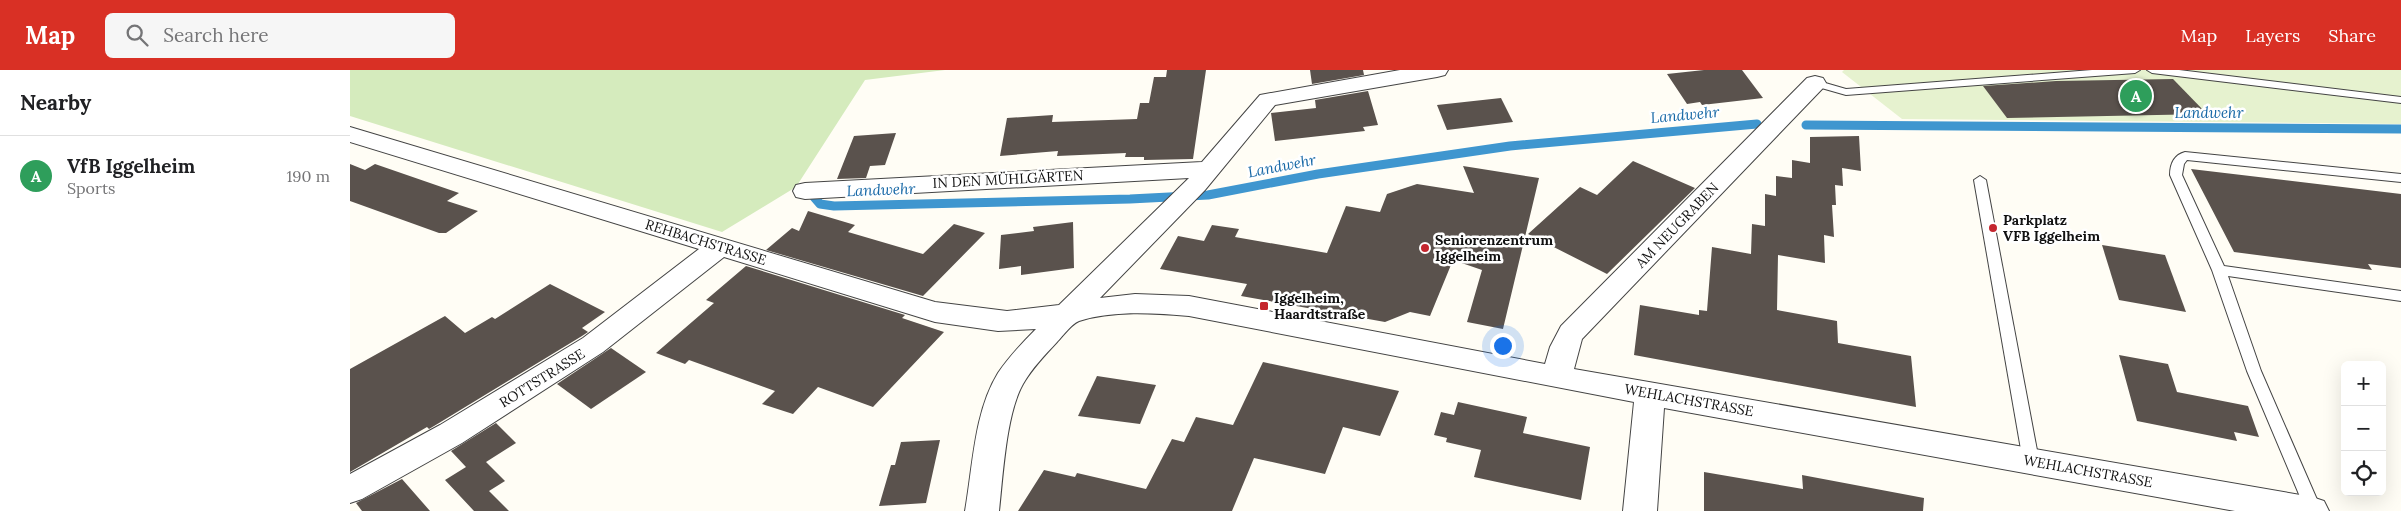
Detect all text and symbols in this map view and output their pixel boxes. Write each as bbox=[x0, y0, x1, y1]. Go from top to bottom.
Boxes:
search box bbox=[105, 13, 455, 58]
text: Map bbox=[25, 20, 75, 51]
icon: search bbox=[123, 21, 151, 49]
text: Search here bbox=[163, 23, 269, 47]
text: Map bbox=[2181, 24, 2217, 47]
text: Layers bbox=[2245, 24, 2300, 47]
text: Share bbox=[2328, 24, 2376, 47]
pin: A bbox=[2120, 77, 2152, 115]
text: Nearby bbox=[20, 89, 91, 116]
water label: Landwehr bbox=[1650, 102, 1720, 127]
water label: Landwehr bbox=[2174, 103, 2244, 122]
water label: Landwehr bbox=[1246, 150, 1318, 181]
text: VfB Iggelheim bbox=[67, 154, 195, 178]
text: A bbox=[31, 166, 41, 186]
text: 190 m bbox=[286, 166, 330, 186]
street label: IN DEN MÜHLGÄRTEN bbox=[932, 166, 1084, 192]
text: Sports bbox=[67, 178, 116, 198]
street label: AM NEUGRABEN bbox=[1631, 178, 1723, 272]
water label: Landwehr bbox=[846, 179, 916, 200]
place label: Parkplatz VFB Iggelheim bbox=[2003, 211, 2100, 245]
street label: REHBACHSTRASSE bbox=[643, 215, 769, 269]
marker: Parkplatz VFB Iggelheim bbox=[1987, 222, 1999, 234]
place label: Seniorenzentrum Iggelheim bbox=[1435, 231, 1553, 265]
marker: Seniorenzentrum Iggelheim bbox=[1419, 242, 1431, 254]
place label: Iggelheim, Haardtstraße bbox=[1274, 289, 1366, 323]
marker: Iggelheim, Haardtstraße bbox=[1258, 300, 1270, 312]
your location bbox=[1490, 333, 1516, 359]
street label: ROTTSTRASSE bbox=[496, 344, 588, 411]
map controls bbox=[2341, 361, 2386, 496]
button: + bbox=[2341, 361, 2386, 406]
street label: WEHLACHSTRASSE bbox=[1623, 380, 1755, 420]
button: − bbox=[2341, 406, 2386, 451]
street label: WEHLACHSTRASSE bbox=[2022, 451, 2154, 491]
button: locate bbox=[2341, 451, 2386, 496]

